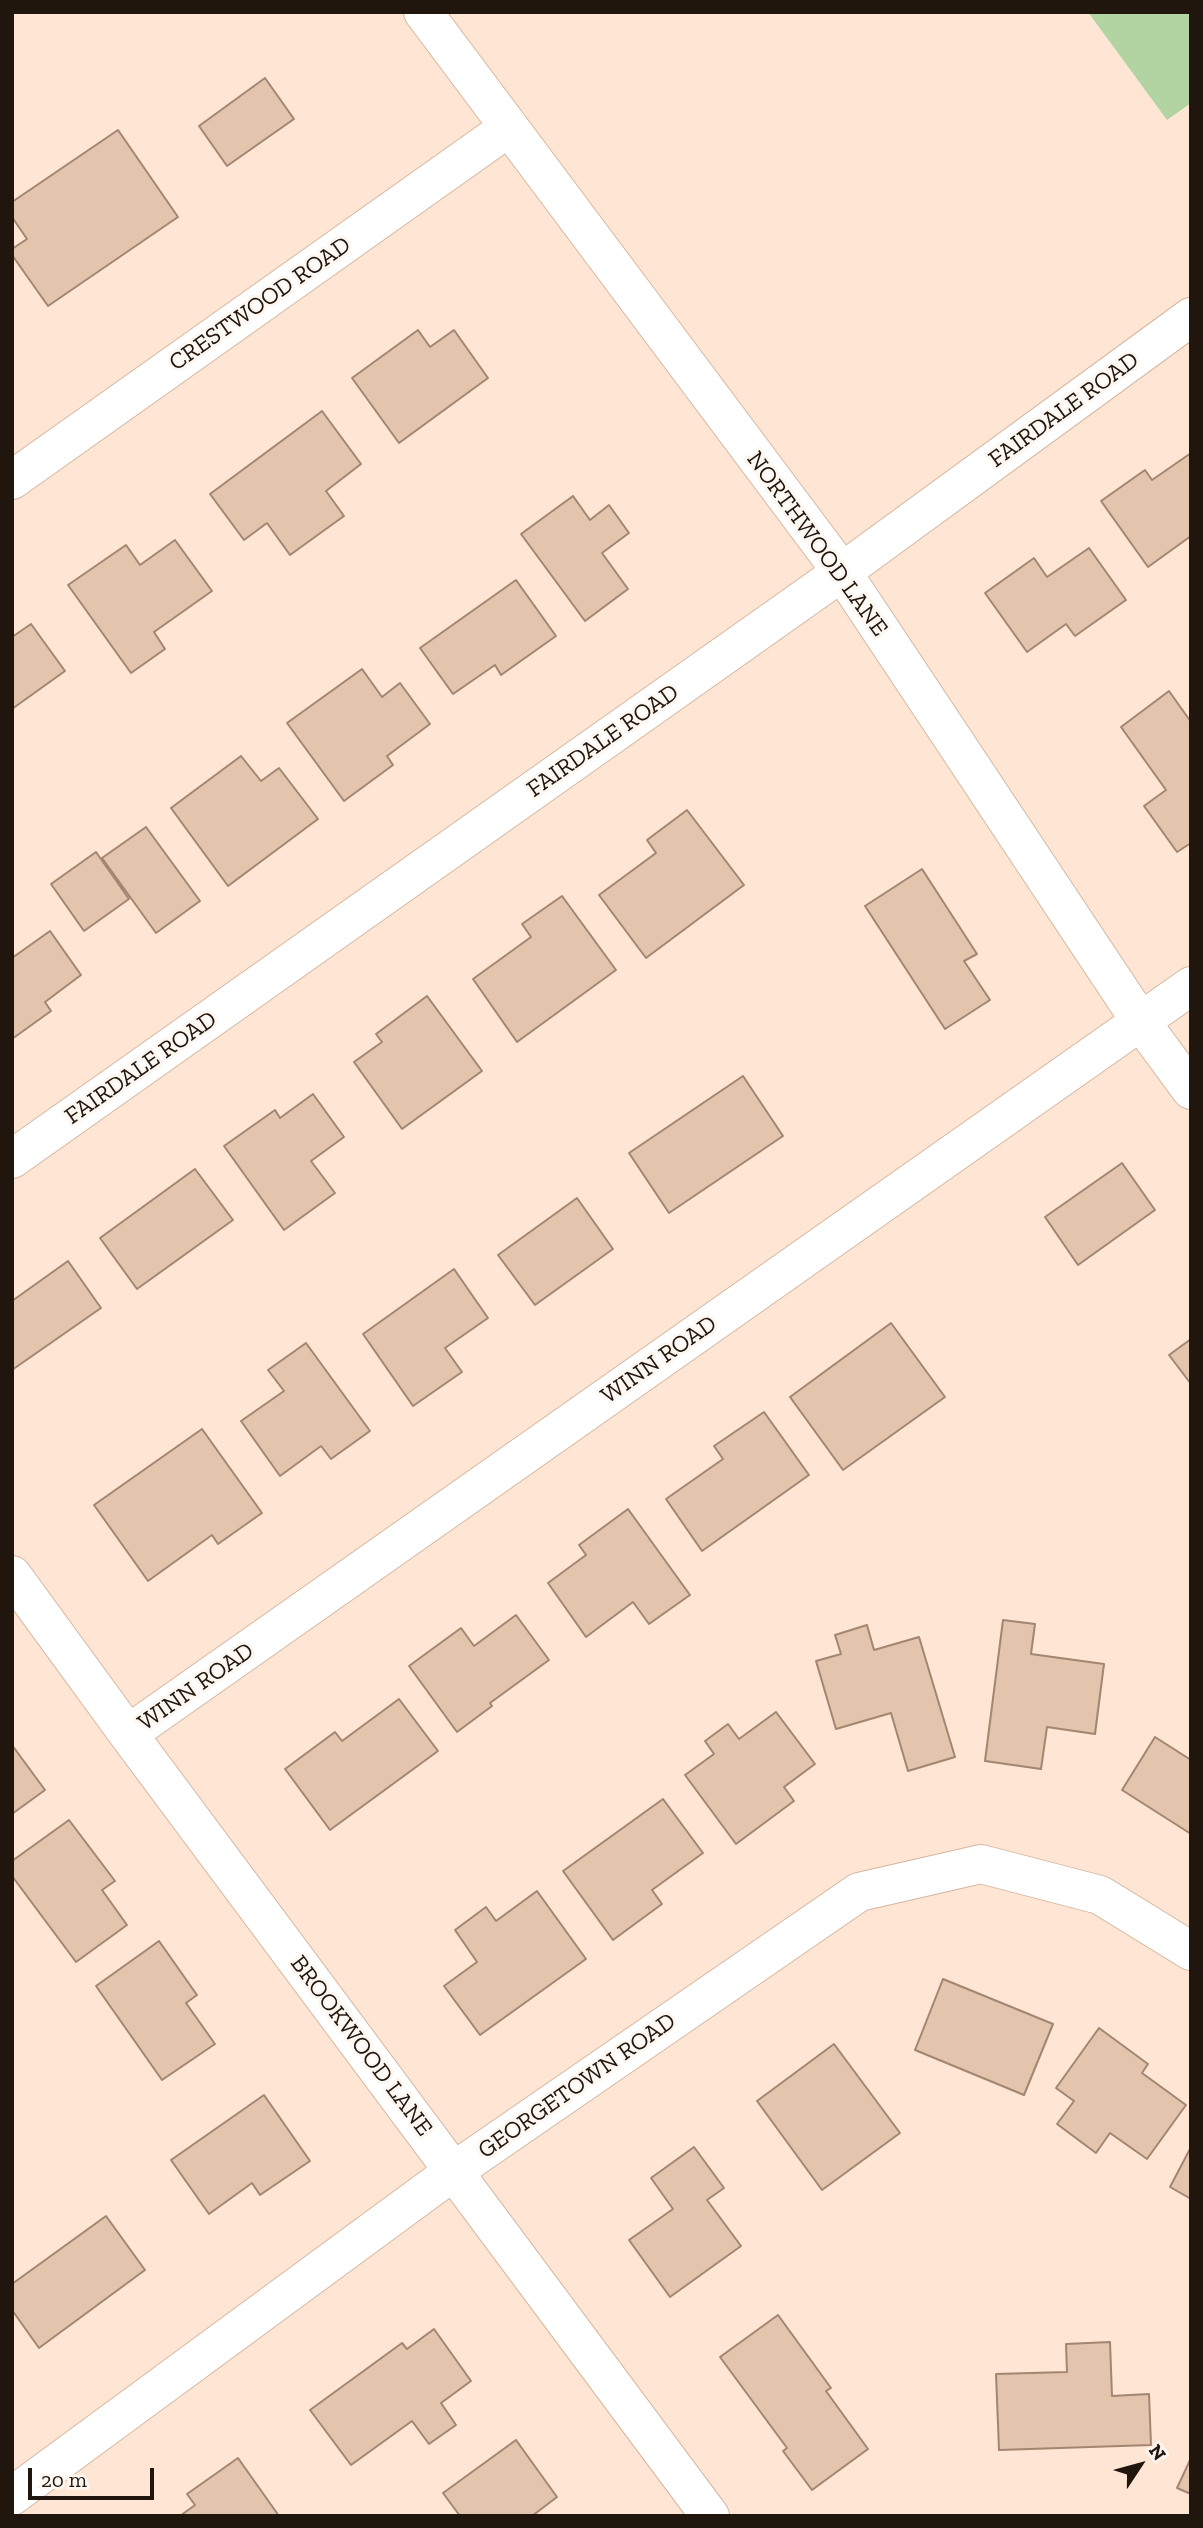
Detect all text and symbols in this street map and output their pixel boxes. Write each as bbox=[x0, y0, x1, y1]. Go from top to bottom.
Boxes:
street label: CRESTWOOD ROAD bbox=[164, 231, 356, 377]
street label: FAIRDALE ROAD bbox=[983, 346, 1145, 474]
street label: NORTHWOOD LANE bbox=[740, 446, 894, 642]
street label: FAIRDALE ROAD bbox=[522, 678, 684, 804]
street label: FAIRDALE ROAD bbox=[60, 1005, 222, 1131]
street label: WINN ROAD bbox=[595, 1310, 723, 1410]
street label: WINN ROAD bbox=[132, 1637, 260, 1737]
street label: BROOKWOOD LANE bbox=[284, 1950, 438, 2142]
street label: GEORGETOWN ROAD bbox=[473, 2007, 681, 2165]
north arrow bbox=[1105, 2430, 1175, 2500]
text: N bbox=[1144, 2440, 1171, 2465]
scale bar bbox=[32, 2454, 158, 2498]
text: 20 m bbox=[41, 2467, 87, 2492]

